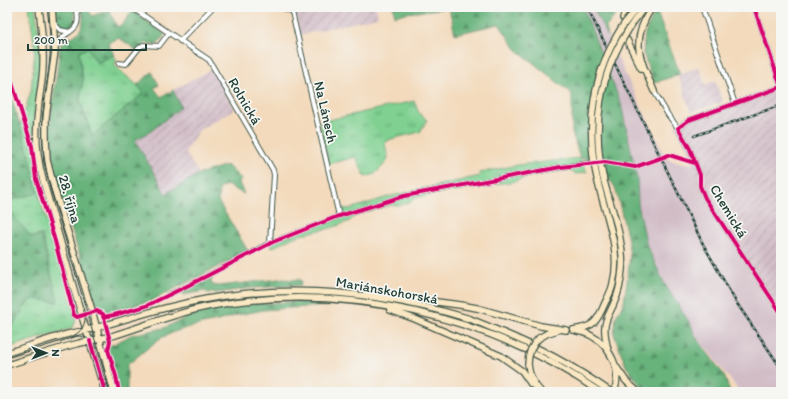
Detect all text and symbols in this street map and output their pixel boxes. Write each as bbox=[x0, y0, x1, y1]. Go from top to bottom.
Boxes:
scale bar bbox=[28, 26, 146, 52]
text: 200 m bbox=[34, 33, 68, 47]
street label: Rolnická bbox=[224, 75, 265, 128]
street label: Na Lánech bbox=[310, 80, 341, 145]
street label: 28. října bbox=[55, 173, 85, 226]
street label: Chemická bbox=[706, 182, 751, 242]
street label: Mariánskohorská bbox=[335, 273, 440, 308]
north arrow bbox=[26, 333, 66, 373]
text: N bbox=[49, 349, 62, 357]

